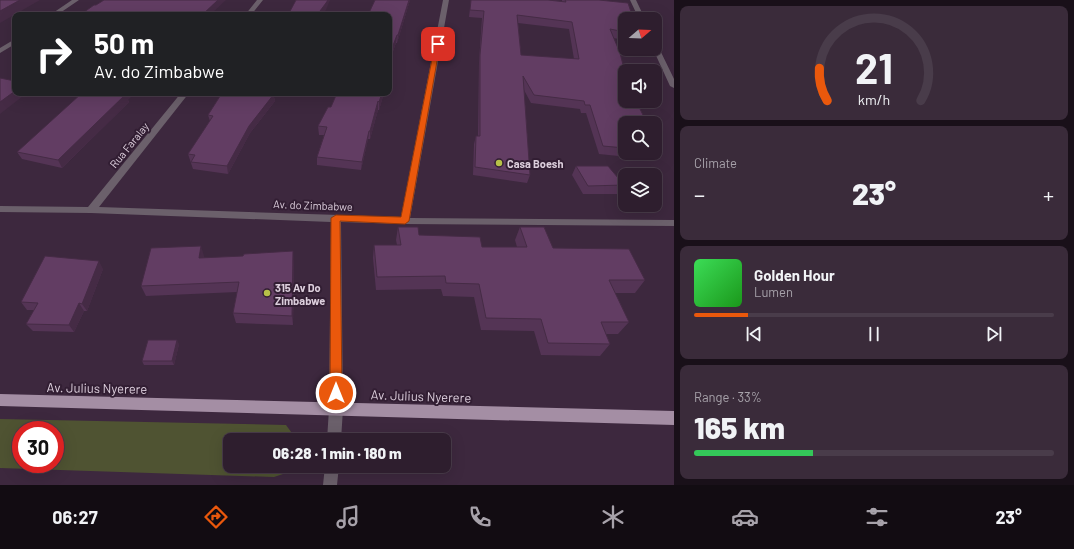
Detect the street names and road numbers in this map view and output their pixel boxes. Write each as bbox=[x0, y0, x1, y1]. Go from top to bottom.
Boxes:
street label: Rua Faralay bbox=[107, 120, 151, 170]
street label: Av. do Zimbabwe bbox=[273, 197, 353, 213]
street label: Av. Julius Nyerere bbox=[47, 379, 148, 397]
street label: Av. Julius Nyerere bbox=[370, 386, 472, 406]

